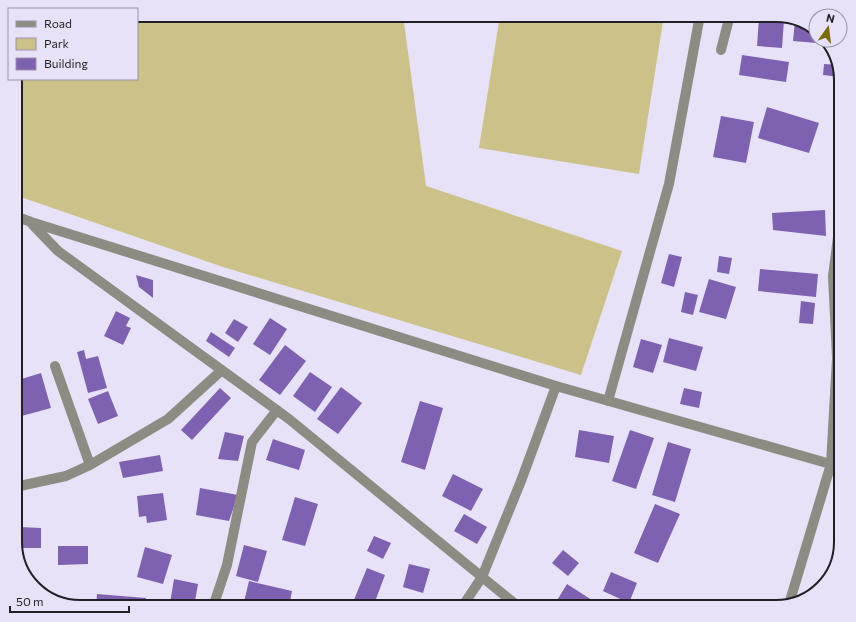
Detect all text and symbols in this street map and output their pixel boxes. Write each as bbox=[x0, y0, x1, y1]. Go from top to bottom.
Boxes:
legend bbox=[8, 8, 138, 80]
north arrow bbox=[808, 8, 848, 48]
text: N bbox=[825, 11, 836, 25]
text: Road bbox=[44, 16, 72, 30]
text: Park bbox=[44, 36, 70, 50]
text: Building bbox=[44, 56, 88, 70]
scale bar bbox=[10, 588, 129, 614]
text: 50 m bbox=[16, 594, 44, 608]

